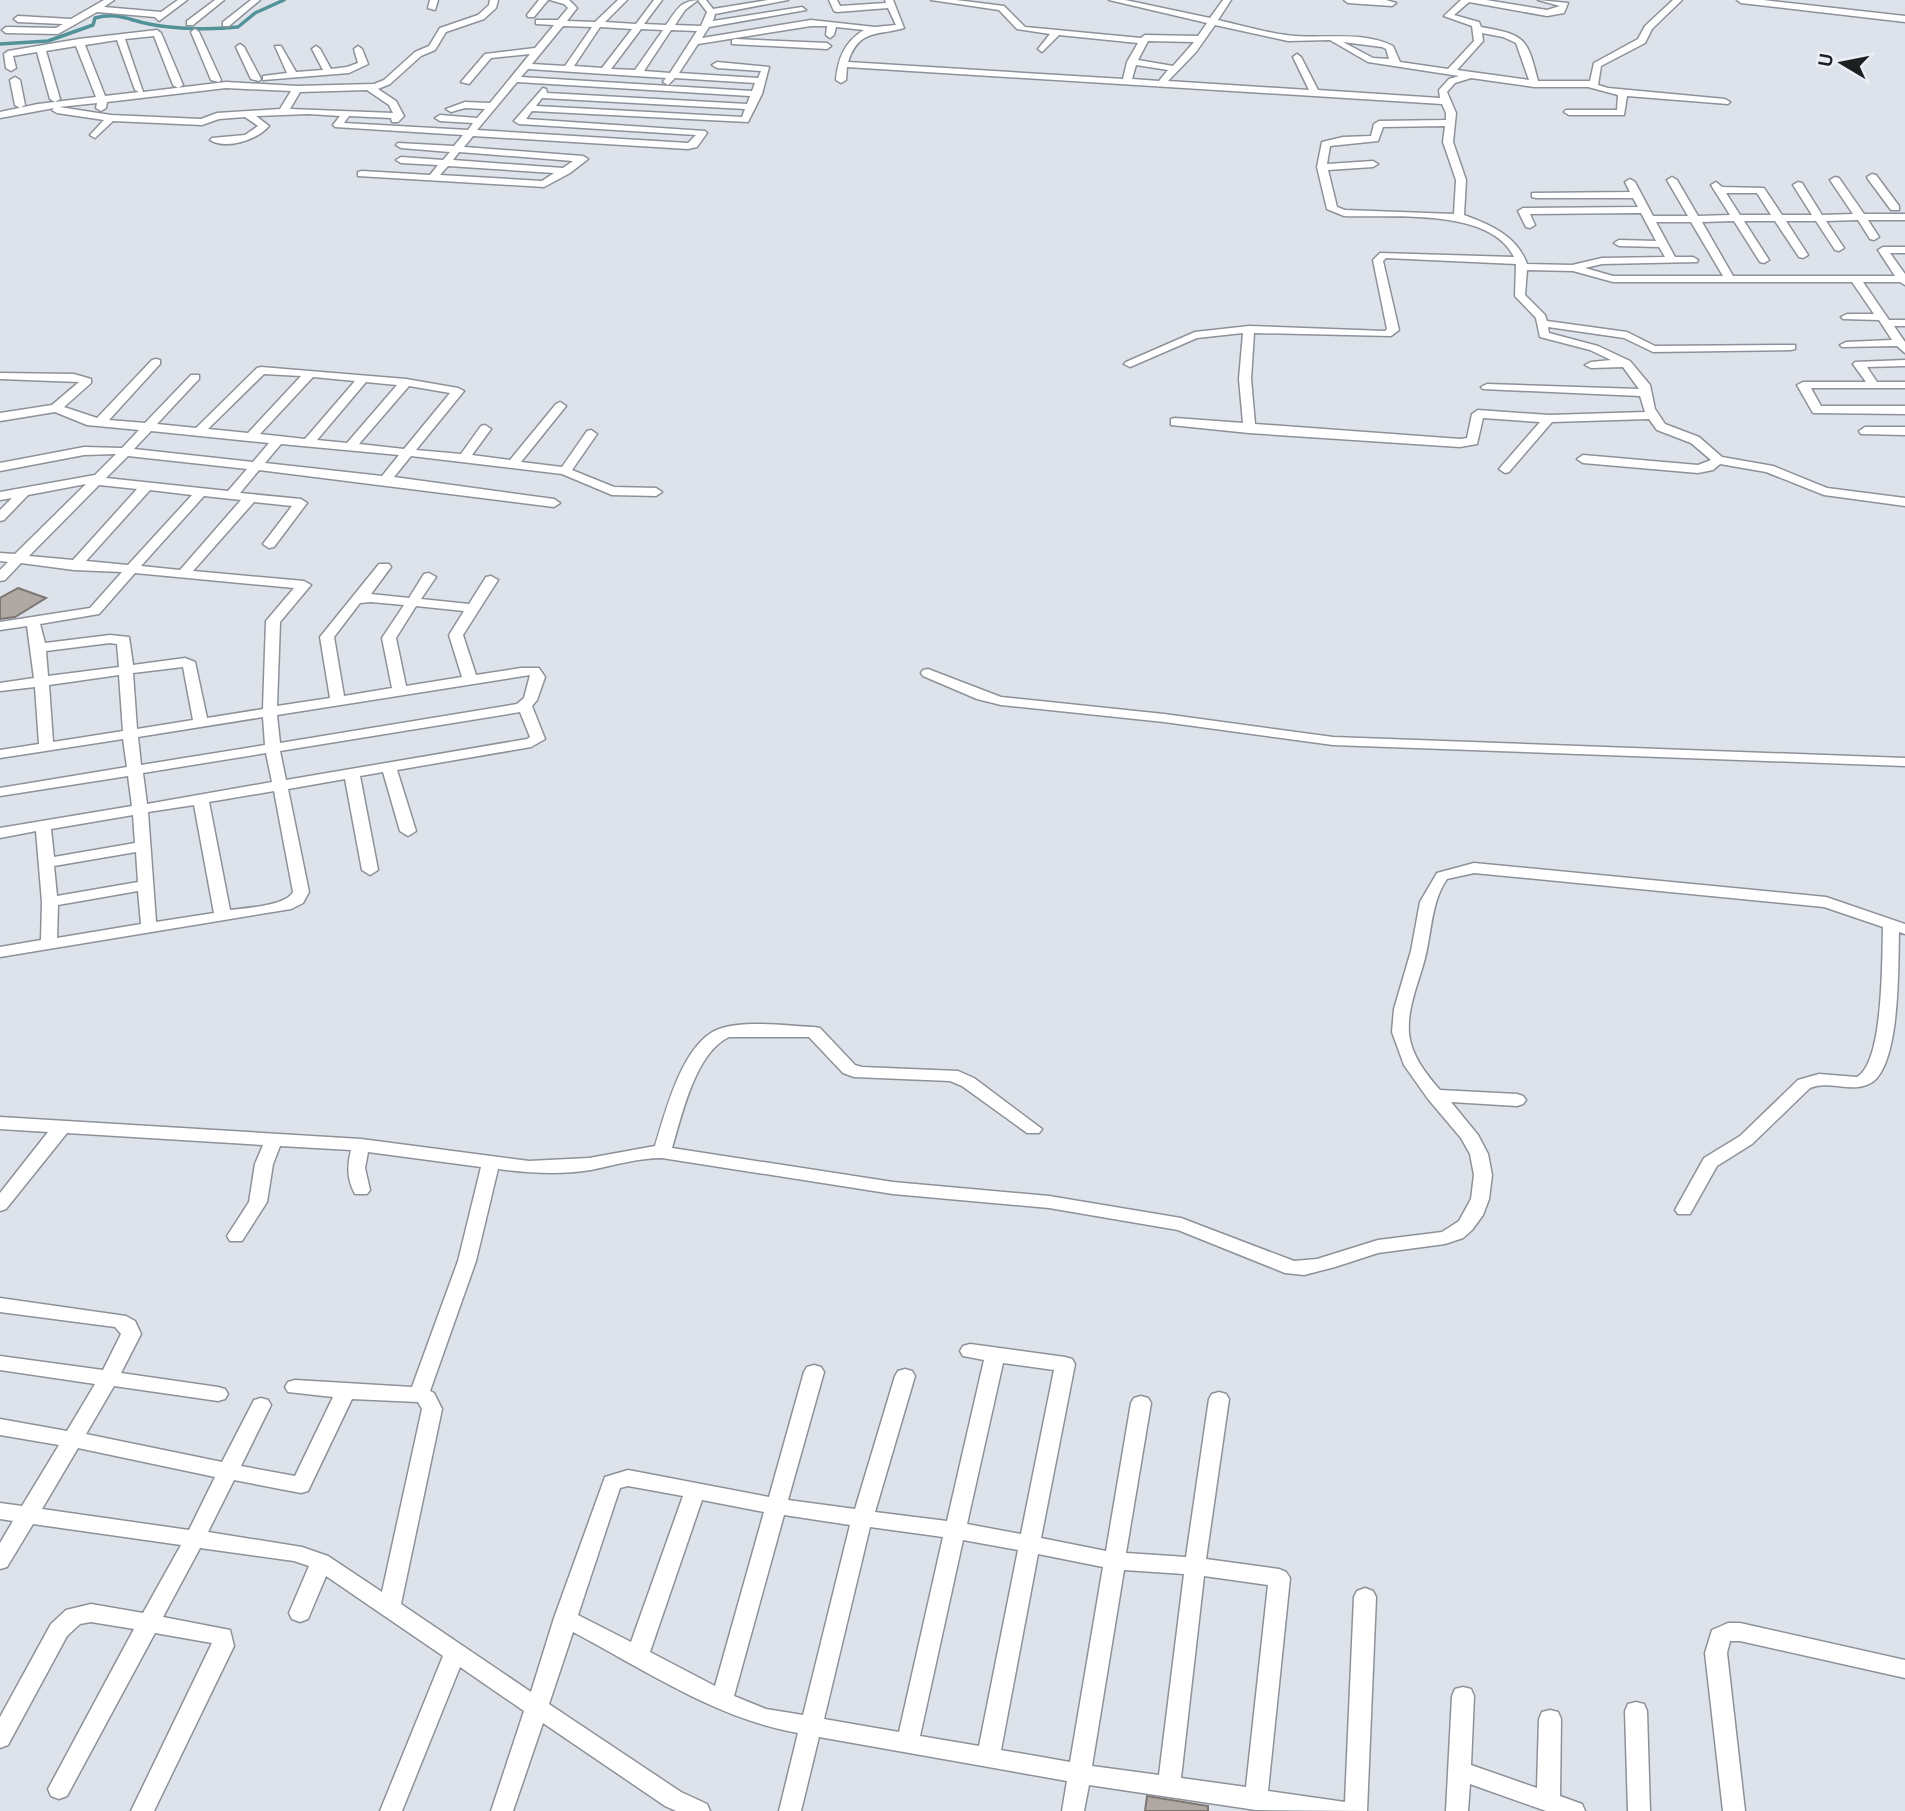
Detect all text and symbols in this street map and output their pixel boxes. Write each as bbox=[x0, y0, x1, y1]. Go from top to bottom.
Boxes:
north arrow bbox=[1807, 28, 1877, 98]
text: U bbox=[1812, 52, 1839, 69]

